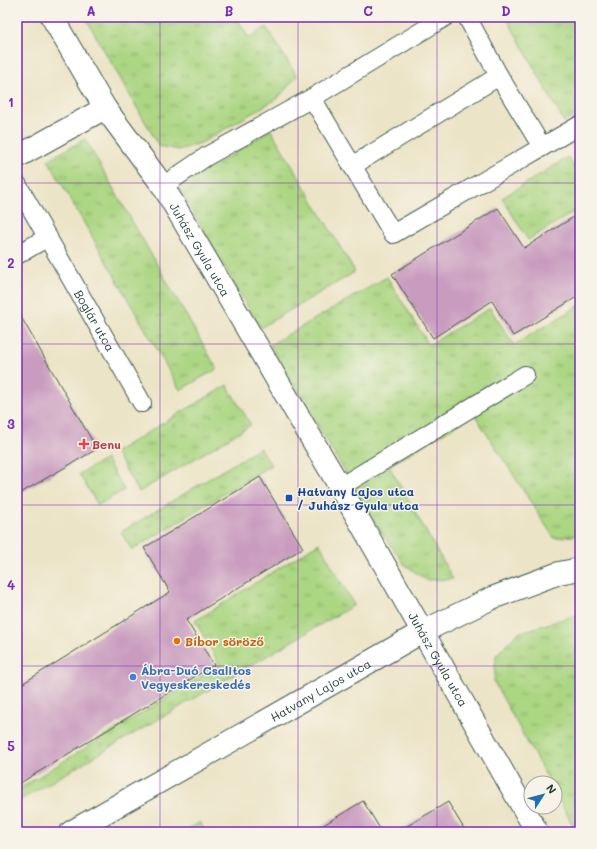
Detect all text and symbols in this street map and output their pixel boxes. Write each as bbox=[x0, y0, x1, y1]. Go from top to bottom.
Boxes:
text: A bbox=[86, 2, 96, 19]
text: B bbox=[225, 2, 234, 19]
text: C bbox=[363, 2, 373, 19]
text: D bbox=[501, 2, 511, 19]
text: 1 bbox=[8, 93, 14, 110]
street label: Juhász Gyula utca bbox=[166, 199, 234, 299]
text: 2 bbox=[7, 254, 15, 271]
street label: Boglár utca bbox=[71, 287, 119, 354]
text: 3 bbox=[7, 415, 15, 432]
place label: Benu bbox=[92, 436, 121, 452]
marker: Benu bbox=[79, 439, 89, 449]
place label: Hatvany Lajos utca / Juhász Gyula utca bbox=[297, 483, 419, 513]
marker: Hatvany Lajos utca / Juhász Gyula utca bbox=[284, 493, 294, 503]
text: 4 bbox=[7, 576, 15, 593]
street label: Juhász Gyula utca bbox=[405, 609, 472, 709]
place label: Bíbor söröző bbox=[185, 633, 264, 649]
marker: Bíbor söröző bbox=[172, 636, 182, 646]
street label: Hatvany Lajos utca bbox=[267, 655, 373, 725]
place label: Ábra-Duó Csalitos Vegyeskereskedés bbox=[141, 662, 251, 692]
marker: Ábra-Duó Csalitos Vegyeskereskedés bbox=[128, 672, 138, 682]
text: 5 bbox=[7, 737, 15, 754]
north arrow bbox=[523, 775, 563, 815]
text: N bbox=[543, 781, 560, 797]

